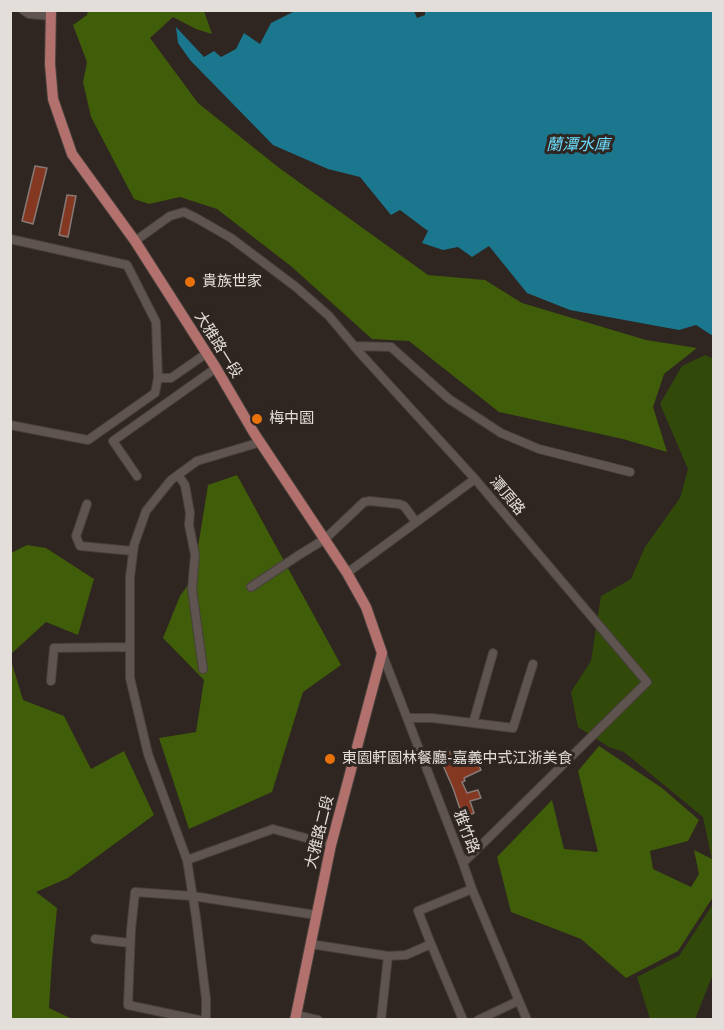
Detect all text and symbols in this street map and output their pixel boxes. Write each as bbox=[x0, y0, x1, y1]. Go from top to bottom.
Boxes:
water label: 蘭潭水庫 bbox=[546, 135, 610, 155]
place label: 貴族世家 bbox=[202, 273, 262, 291]
marker: 貴族世家 bbox=[183, 275, 197, 289]
street label: 大雅路一段 bbox=[190, 308, 246, 382]
place label: 梅中園 bbox=[269, 410, 314, 428]
marker: 梅中園 bbox=[250, 412, 264, 426]
street label: 潭頂路 bbox=[486, 473, 528, 519]
place label: 東園軒園林餐廳-嘉義中式江浙美食 bbox=[342, 750, 572, 768]
marker: 東園軒園林餐廳-嘉義中式江浙美食 bbox=[323, 752, 337, 766]
street label: 大雅路二段 bbox=[302, 793, 338, 871]
street label: 雅竹路 bbox=[450, 808, 482, 856]

